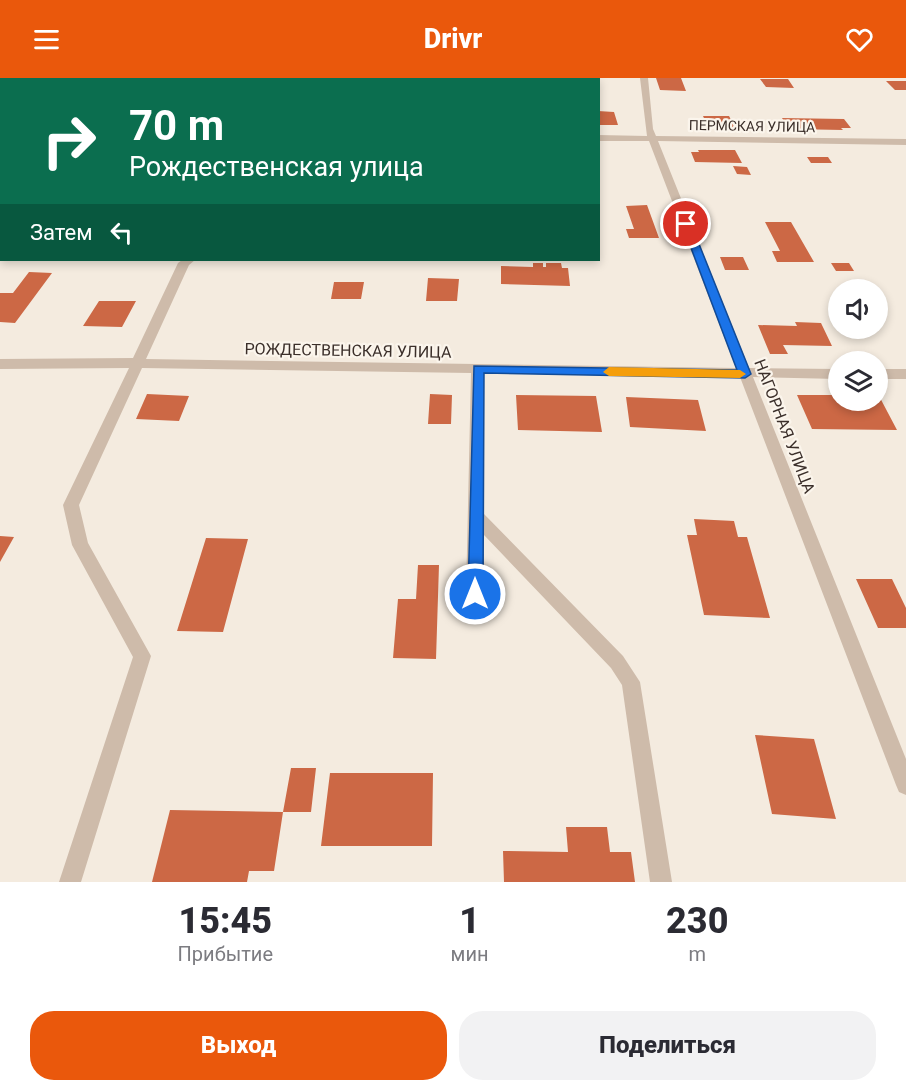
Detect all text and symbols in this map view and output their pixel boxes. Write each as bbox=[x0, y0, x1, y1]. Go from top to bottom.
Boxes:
icon: menu bbox=[30, 23, 63, 56]
text: Drivr bbox=[424, 23, 482, 55]
icon: heart bbox=[843, 23, 876, 56]
text: 70 m bbox=[129, 101, 224, 150]
icon: right bbox=[30, 102, 108, 180]
street label: ПЕРМСКАЯ УЛИЦА bbox=[689, 117, 815, 135]
text: Рождественская улица bbox=[129, 151, 424, 183]
pin bbox=[660, 198, 711, 249]
icon: arrive bbox=[669, 207, 702, 240]
icon: left bbox=[105, 216, 138, 249]
text: Затем bbox=[30, 220, 93, 245]
map controls bbox=[828, 279, 888, 411]
button: sound bbox=[828, 279, 888, 339]
street label: РОЖДЕСТВЕНСКАЯ УЛИЦА bbox=[244, 339, 452, 362]
button: layers bbox=[828, 351, 888, 411]
street label: НАГОРНАЯ УЛИЦА bbox=[750, 356, 819, 497]
position arrow bbox=[443, 562, 507, 626]
text: 15:45 bbox=[179, 900, 272, 942]
text: 1 bbox=[459, 900, 480, 942]
text: 230 bbox=[666, 900, 728, 942]
text: Прибытие bbox=[178, 942, 273, 966]
text: мин bbox=[451, 942, 489, 966]
text: m bbox=[688, 942, 706, 966]
button: Выход bbox=[30, 1011, 447, 1080]
button: Поделиться bbox=[459, 1011, 876, 1080]

